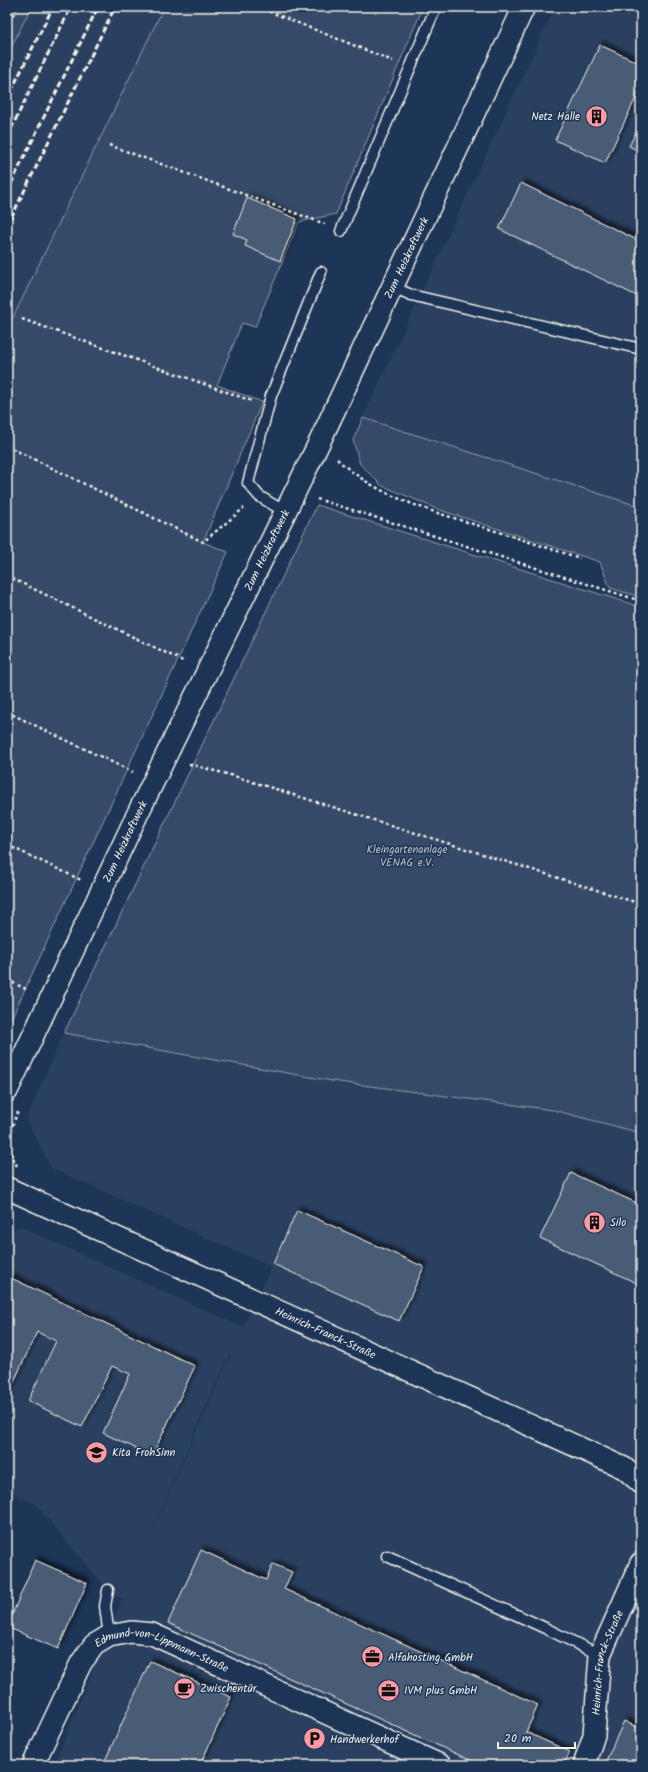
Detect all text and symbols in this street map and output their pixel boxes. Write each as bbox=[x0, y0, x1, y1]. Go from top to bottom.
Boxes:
building icon: Netz Halle bbox=[583, 103, 609, 129]
place label: Netz Halle bbox=[531, 108, 580, 126]
street label: Zum Heizkraftwerk bbox=[380, 213, 434, 302]
street label: Zum Heizkraftwerk bbox=[240, 506, 295, 594]
street label: Zum Heizkraftwerk bbox=[98, 797, 153, 886]
park label: Kleingartenanlage VENAG e.V. bbox=[367, 841, 447, 872]
building icon: Silo bbox=[582, 1209, 608, 1235]
place label: Silo bbox=[610, 1214, 626, 1232]
street label: Heinrich-Franck-Straße bbox=[272, 1303, 379, 1364]
school or university icon: Kita FrohSinn bbox=[83, 1439, 109, 1465]
place label: Kita FrohSinn bbox=[112, 1444, 176, 1462]
street label: Heinrich-Franck-Straße bbox=[588, 1607, 629, 1716]
street label: Edmund-von-Lippmann-Straße bbox=[91, 1624, 232, 1678]
office icon: Alfahosting GmbH bbox=[360, 1644, 386, 1670]
place label: Alfahosting GmbH bbox=[388, 1649, 473, 1667]
cafe icon: Zwischentür bbox=[171, 1675, 197, 1701]
office icon: IVM plus GmbH bbox=[375, 1677, 401, 1703]
place label: Zwischentür bbox=[200, 1680, 258, 1698]
place label: IVM plus GmbH bbox=[404, 1682, 477, 1700]
scale bar bbox=[498, 1724, 575, 1750]
parking icon: Handwerkerhof bbox=[301, 1726, 327, 1752]
text: 20 m bbox=[504, 1729, 532, 1748]
place label: Handwerkerhof bbox=[330, 1731, 401, 1749]

